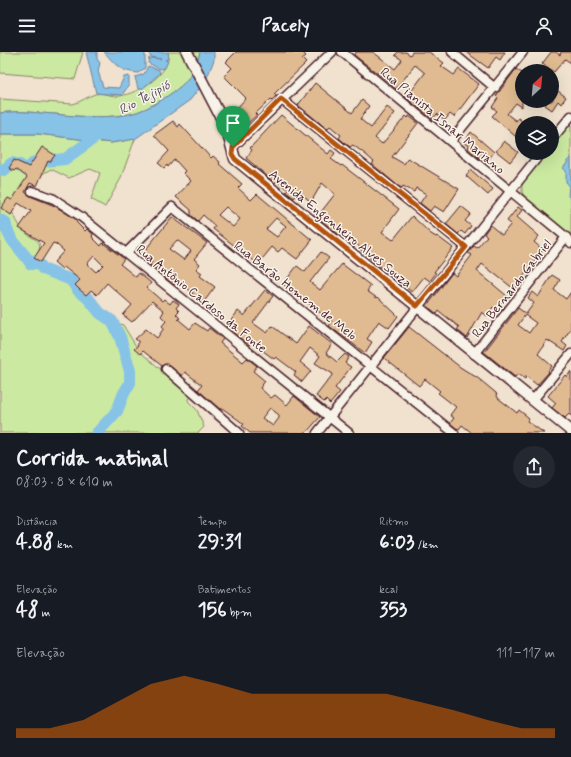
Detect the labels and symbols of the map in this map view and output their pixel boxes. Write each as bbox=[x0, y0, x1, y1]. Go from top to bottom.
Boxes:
street label: Rua Pianista Isnar Mariano bbox=[376, 64, 508, 179]
north arrow bbox=[515, 64, 559, 108]
water label: Rio Tejipió bbox=[116, 76, 174, 119]
pin bbox=[216, 106, 250, 147]
street label: Avenida Engenheiro Alves Souza bbox=[264, 166, 415, 294]
street label: Rua Bernardo Gabriel bbox=[468, 236, 556, 342]
street label: Rua Barão Homem de Melo bbox=[230, 238, 360, 345]
street label: Rua Antônio Cardoso da Fonte bbox=[132, 241, 270, 357]

